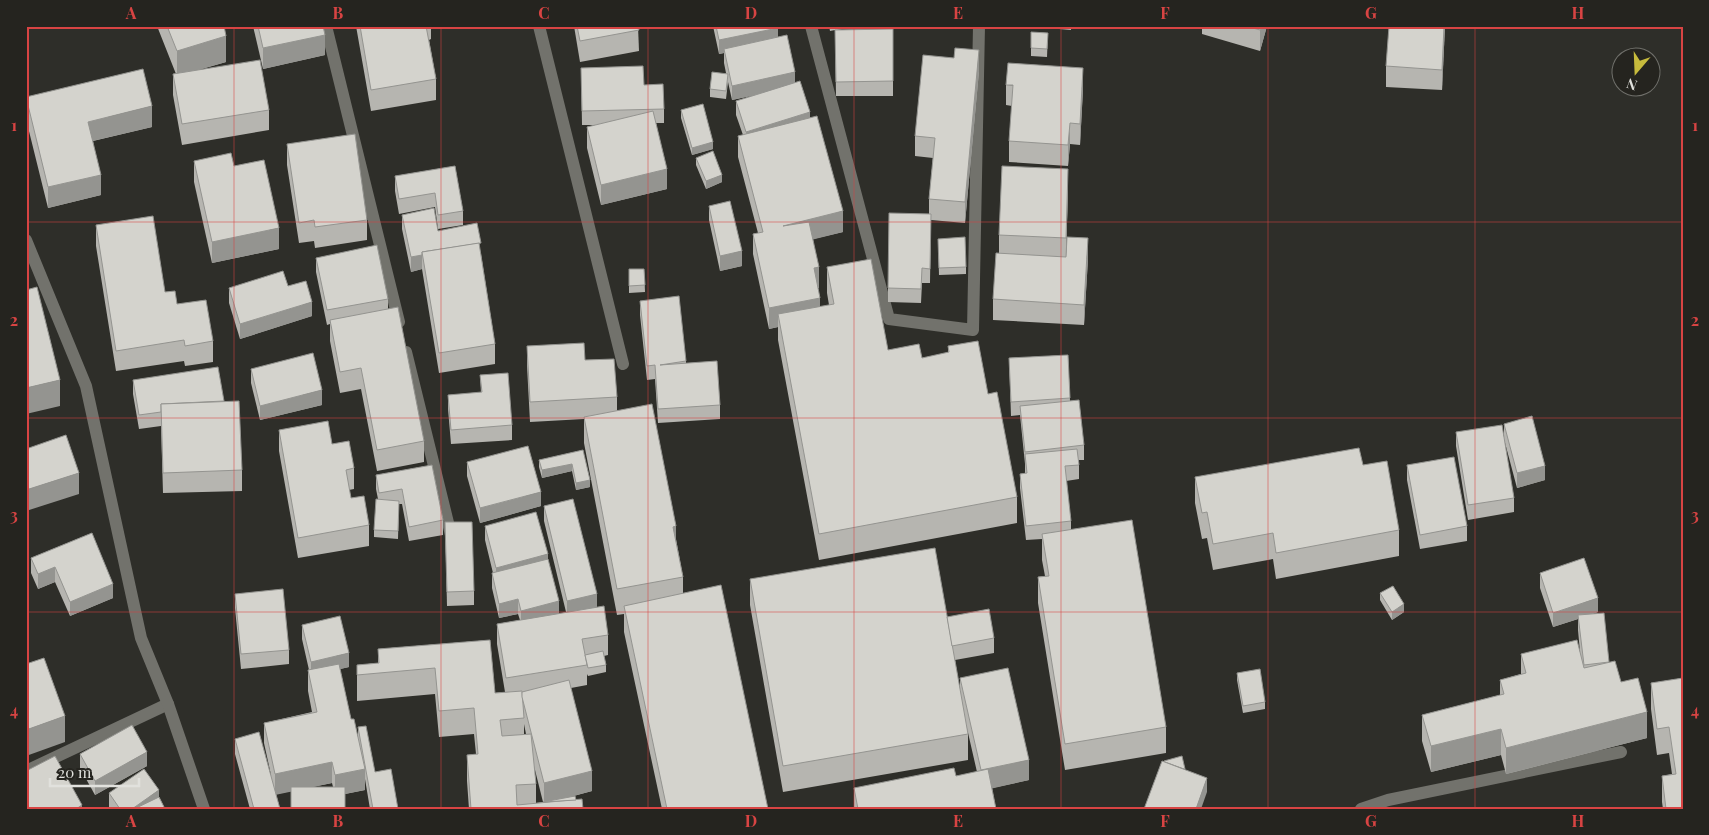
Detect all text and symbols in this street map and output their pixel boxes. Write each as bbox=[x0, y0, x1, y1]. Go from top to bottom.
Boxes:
text: A bbox=[125, 2, 137, 23]
text: B bbox=[333, 2, 344, 23]
text: C bbox=[538, 2, 550, 23]
text: D bbox=[745, 2, 757, 23]
text: E bbox=[953, 2, 963, 23]
text: F bbox=[1160, 2, 1170, 23]
text: G bbox=[1365, 2, 1377, 23]
text: H bbox=[1572, 2, 1585, 23]
north arrow bbox=[1612, 48, 1662, 98]
text: N bbox=[1624, 74, 1639, 95]
text: 1 bbox=[11, 114, 17, 135]
text: 1 bbox=[1692, 114, 1698, 135]
text: 2 bbox=[10, 309, 18, 330]
text: 2 bbox=[1691, 309, 1699, 330]
text: 3 bbox=[10, 504, 18, 525]
text: 3 bbox=[1691, 504, 1699, 525]
text: 4 bbox=[10, 699, 18, 720]
text: 4 bbox=[1691, 699, 1699, 720]
scale bar bbox=[50, 755, 139, 787]
text: 20 m bbox=[58, 762, 92, 782]
text: A bbox=[125, 810, 137, 831]
text: B bbox=[333, 810, 344, 831]
text: C bbox=[538, 810, 550, 831]
text: D bbox=[745, 810, 757, 831]
text: E bbox=[953, 810, 963, 831]
text: F bbox=[1160, 810, 1170, 831]
text: G bbox=[1365, 810, 1377, 831]
text: H bbox=[1572, 810, 1585, 831]

